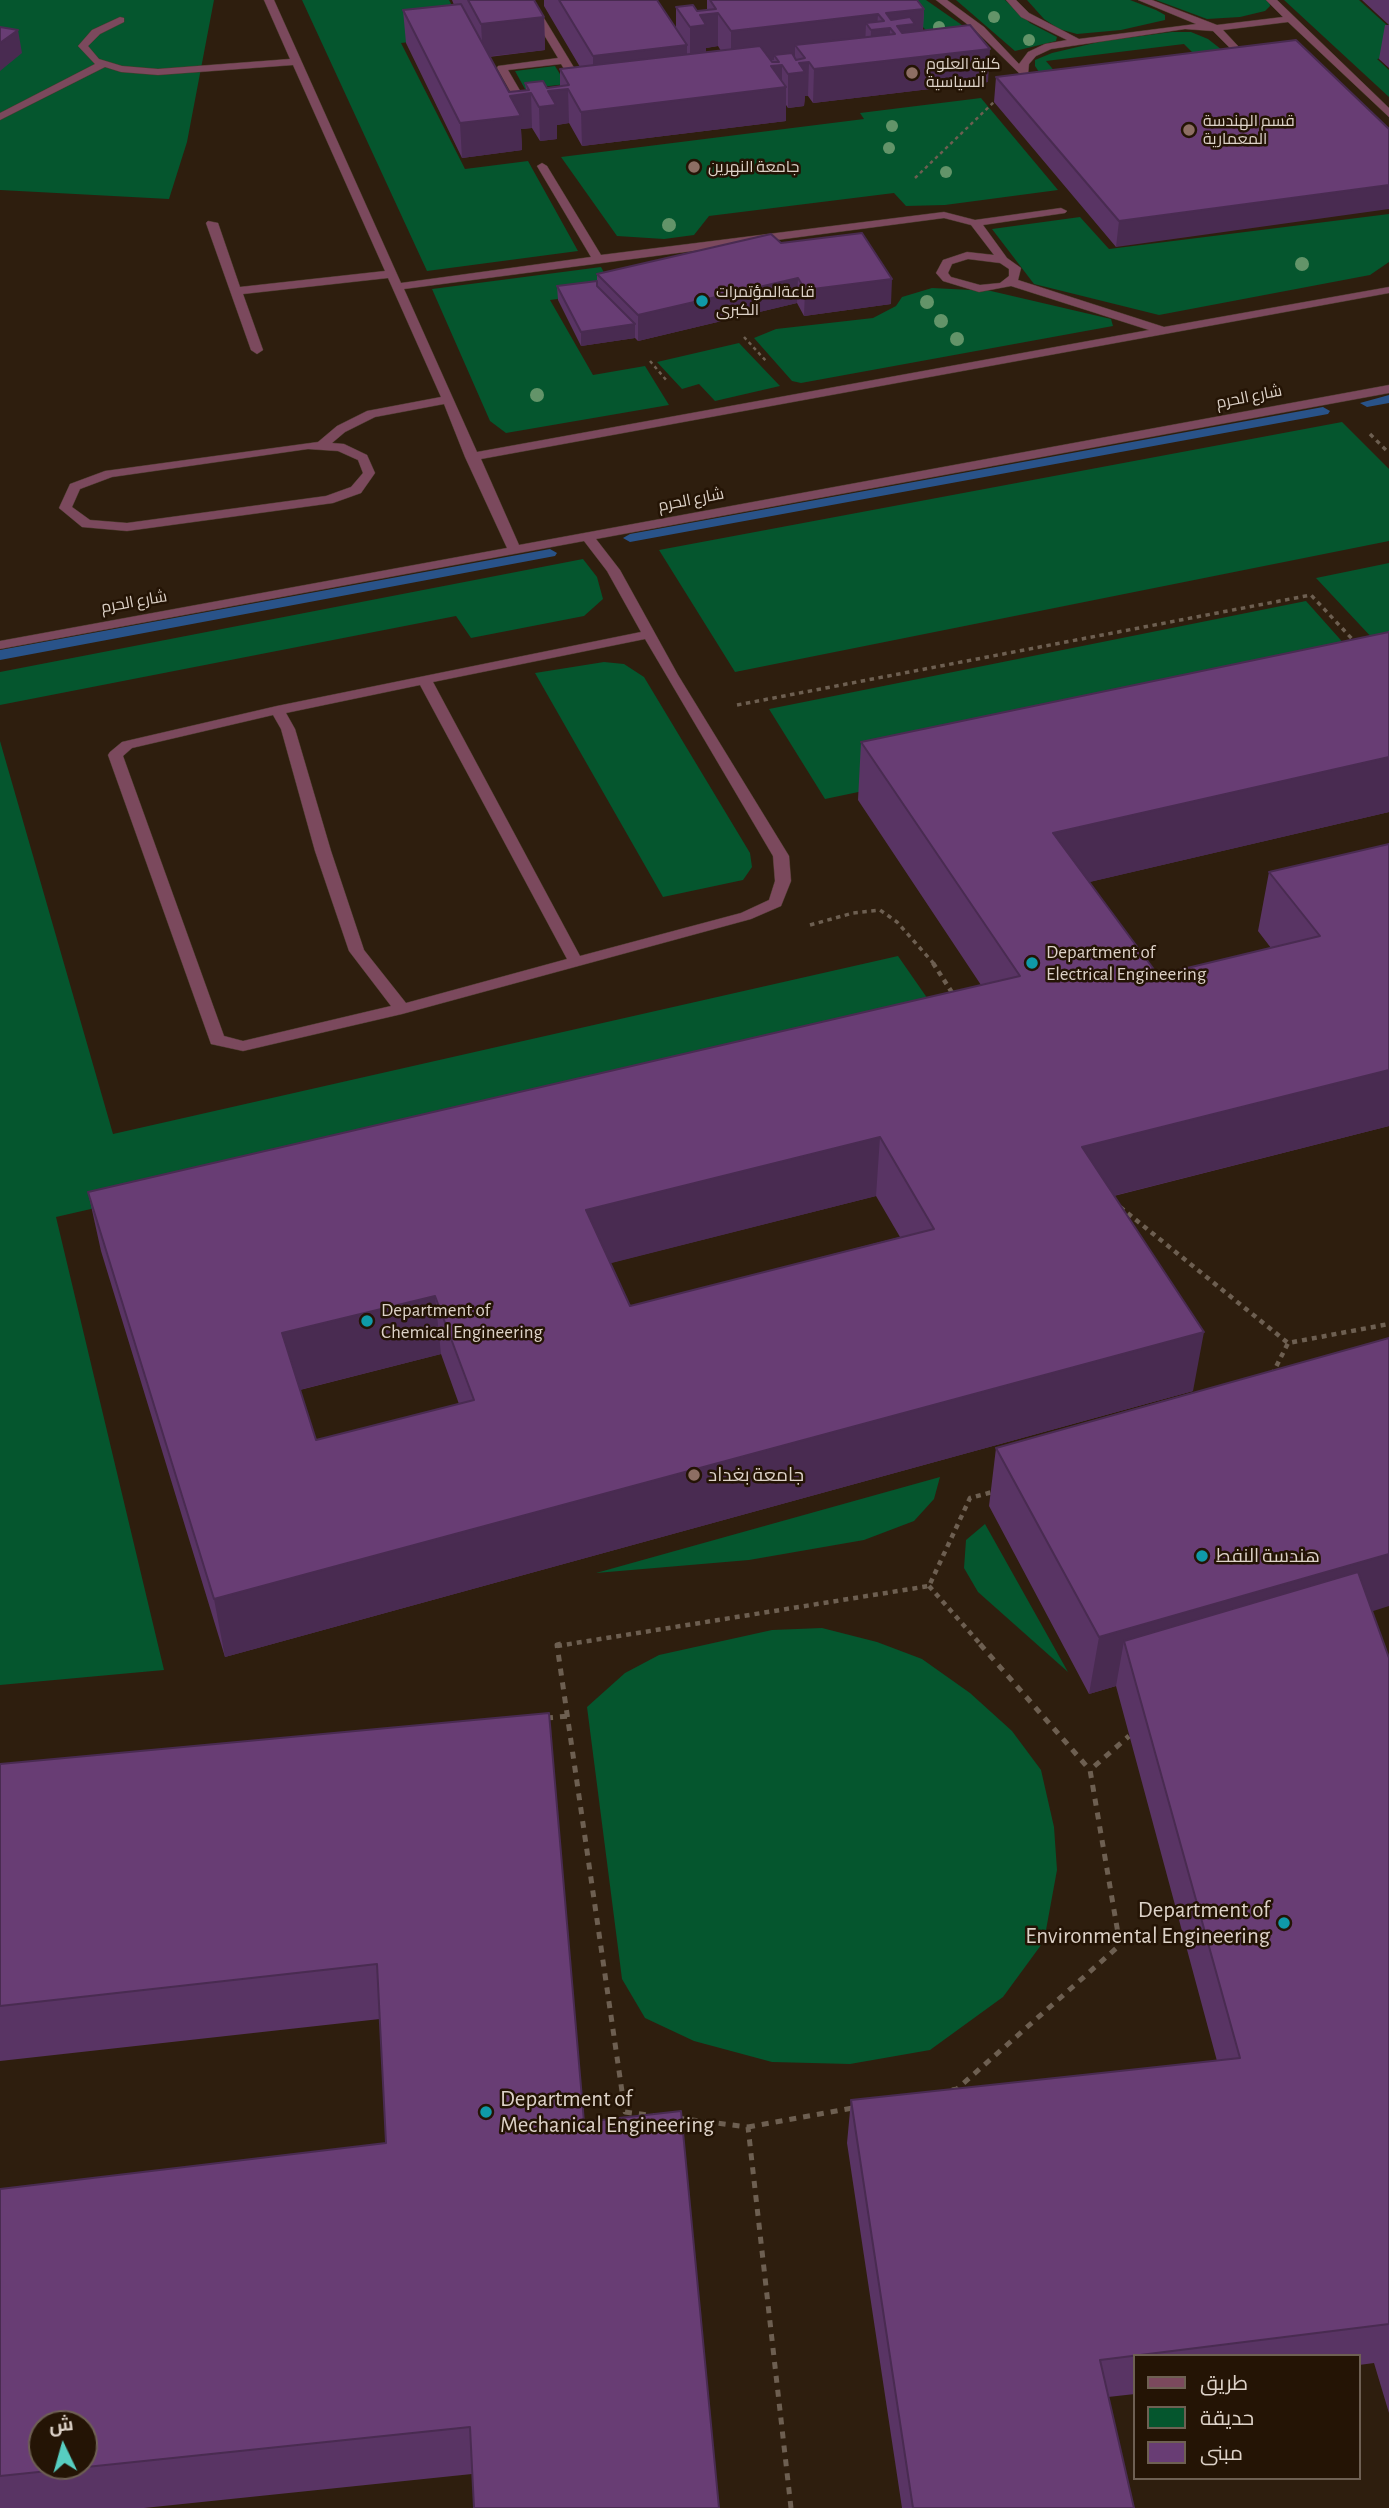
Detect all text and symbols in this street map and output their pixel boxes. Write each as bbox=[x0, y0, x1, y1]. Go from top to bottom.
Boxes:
place label: كلية العلوم السياسية bbox=[926, 54, 1001, 92]
marker: كلية العلوم السياسية bbox=[904, 65, 920, 81]
place label: قسم الهندسة المعمارية bbox=[1203, 111, 1295, 149]
marker: قسم الهندسة المعمارية bbox=[1181, 122, 1197, 138]
place label: جامعة النهرين bbox=[708, 157, 799, 177]
marker: جامعة النهرين bbox=[686, 159, 702, 175]
place label: قاعةالمؤتمرات الكبرى bbox=[716, 282, 815, 320]
marker: قاعةالمؤتمرات الكبرى bbox=[694, 293, 710, 309]
street label: شارع الحرم bbox=[1214, 381, 1284, 413]
street label: شارع الحرم bbox=[656, 484, 726, 516]
street label: شارع الحرم bbox=[99, 587, 169, 617]
place label: Department of Electrical Engineering bbox=[1046, 941, 1206, 985]
marker: Department of Electrical Engineering bbox=[1024, 955, 1040, 971]
place label: Department of Chemical Engineering bbox=[381, 1299, 543, 1343]
marker: Department of Chemical Engineering bbox=[359, 1313, 375, 1329]
place label: جامعة بغداد bbox=[708, 1464, 804, 1486]
marker: جامعة بغداد bbox=[686, 1467, 702, 1483]
place label: هندسة النفط bbox=[1216, 1545, 1320, 1567]
marker: هندسة النفط bbox=[1194, 1548, 1210, 1564]
place label: Department of Environmental Engineering bbox=[1025, 1896, 1270, 1950]
marker: Department of Environmental Engineering bbox=[1276, 1915, 1292, 1931]
place label: Department of Mechanical Engineering bbox=[500, 2085, 714, 2139]
marker: Department of Mechanical Engineering bbox=[478, 2104, 494, 2120]
legend bbox=[1134, 2354, 1361, 2480]
text: طريق bbox=[1200, 2373, 1248, 2394]
text: حديقة bbox=[1200, 2408, 1254, 2429]
north arrow bbox=[28, 2410, 98, 2480]
text: ش bbox=[48, 2415, 74, 2436]
text: مبنى bbox=[1200, 2443, 1243, 2464]

